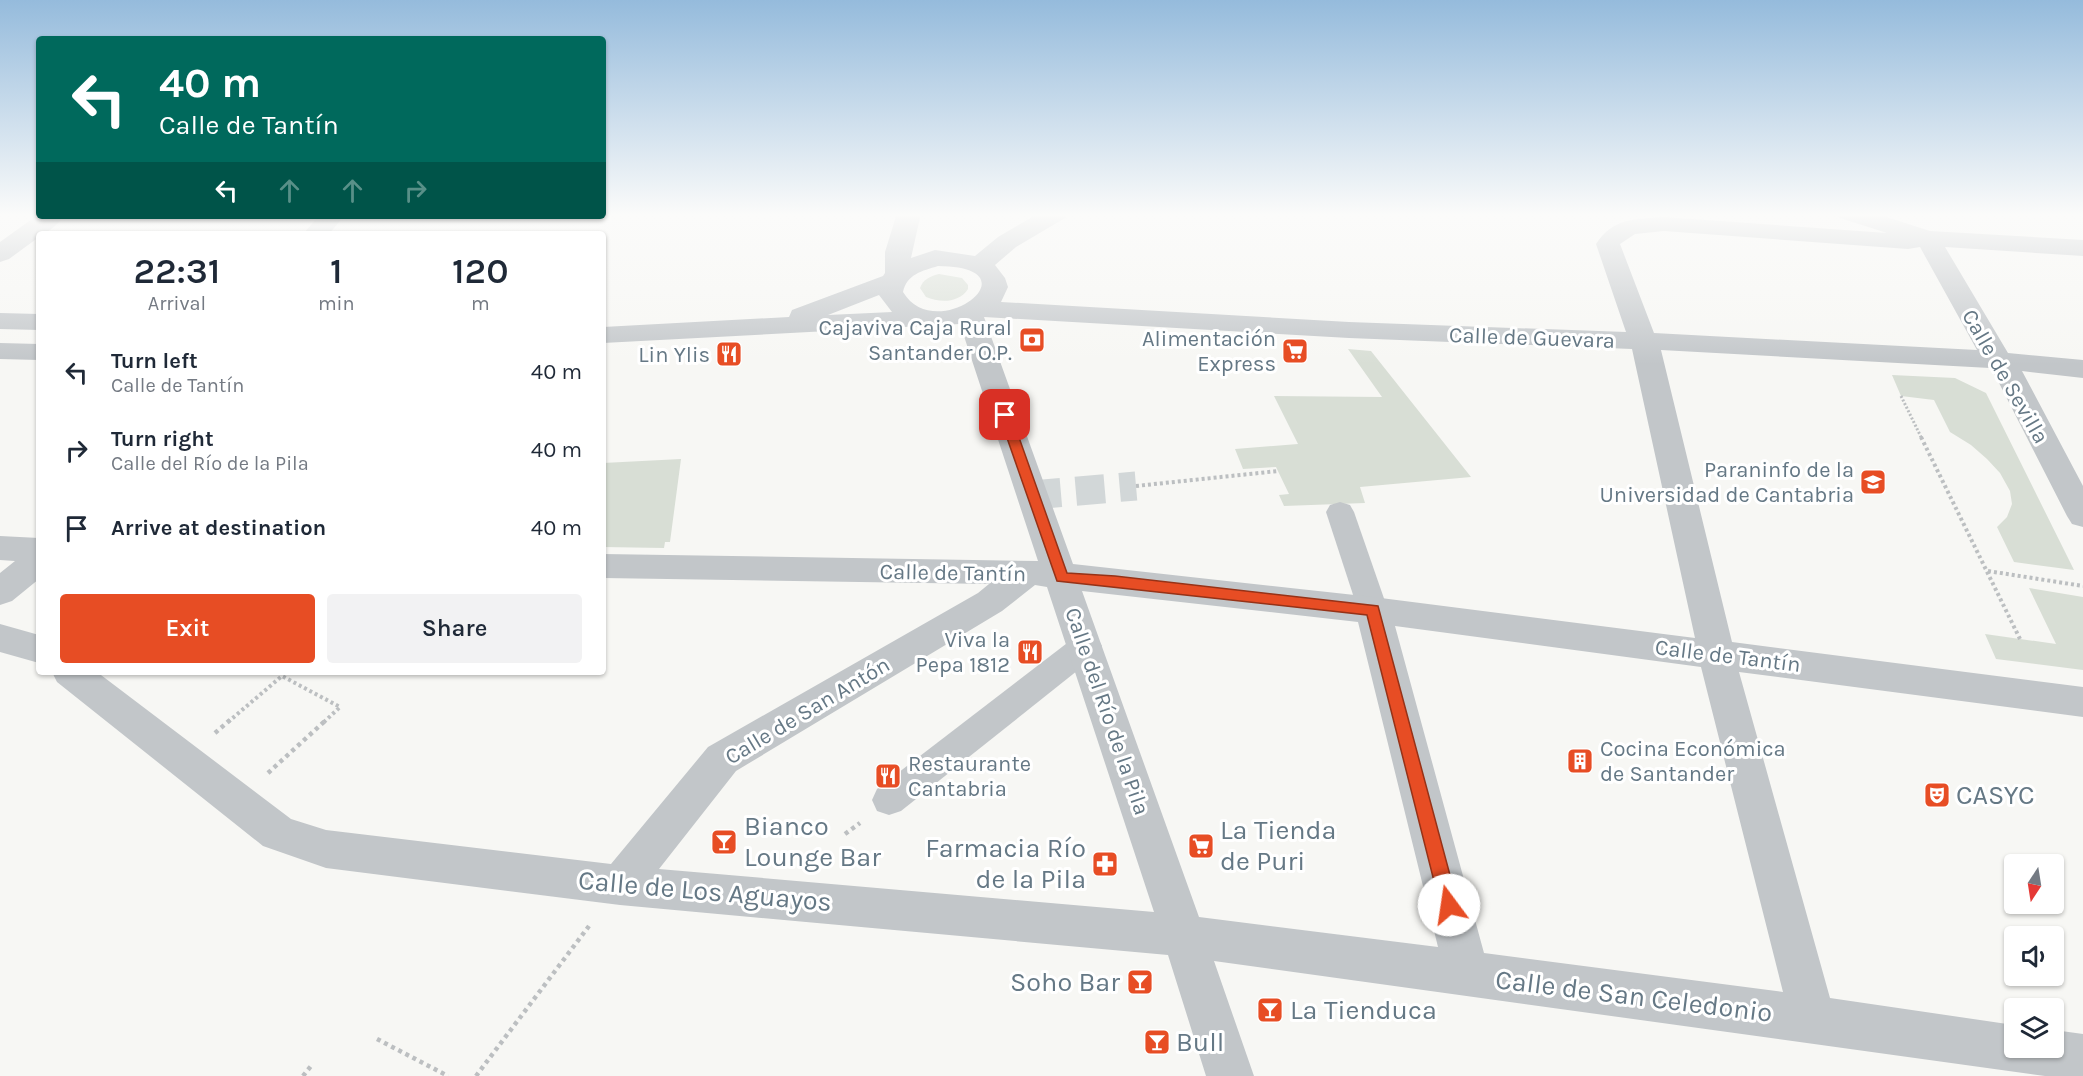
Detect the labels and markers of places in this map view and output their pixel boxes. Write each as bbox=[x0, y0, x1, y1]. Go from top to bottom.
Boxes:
place label: Cajaviva Caja Rural Santander O.P. bbox=[819, 315, 1012, 366]
bank icon: Cajaviva Caja Rural Santander O.P. bbox=[1017, 325, 1047, 355]
place label: Alimentación Express bbox=[1142, 326, 1276, 377]
supermarket icon: Alimentación Express bbox=[1280, 336, 1310, 366]
restaurant icon: Lin Ylis bbox=[714, 339, 744, 369]
place label: Lin Ylis bbox=[638, 342, 710, 368]
pin bbox=[979, 389, 1030, 440]
place label: Paraninfo de la Universidad de Cantabria bbox=[1600, 457, 1854, 508]
school or university icon: Paraninfo de la Universidad de Cantabria bbox=[1858, 467, 1888, 497]
place label: Viva la Pepa 1812 bbox=[916, 627, 1010, 678]
restaurant icon: Viva la Pepa 1812 bbox=[1015, 637, 1045, 667]
place label: Cocina Económica de Santander bbox=[1600, 736, 1786, 787]
building icon: Cocina Económica de Santander bbox=[1565, 746, 1595, 776]
place label: Restaurante Cantabria bbox=[908, 751, 1031, 802]
restaurant icon: Restaurante Cantabria bbox=[873, 761, 903, 791]
place label: CASYC bbox=[1956, 779, 2035, 811]
theatre icon: CASYC bbox=[1922, 780, 1952, 810]
place label: Bianco Lounge Bar bbox=[744, 810, 881, 873]
place label: La Tienda de Puri bbox=[1220, 814, 1336, 877]
bar icon: Bianco Lounge Bar bbox=[709, 827, 739, 857]
supermarket icon: La Tienda de Puri bbox=[1186, 831, 1216, 861]
place label: Farmacia Río de la Pila bbox=[925, 832, 1086, 895]
pharmacy icon: Farmacia Río de la Pila bbox=[1090, 849, 1120, 879]
place label: Soho Bar bbox=[1010, 966, 1120, 998]
bar icon: Soho Bar bbox=[1125, 967, 1155, 997]
place label: La Tienduca bbox=[1290, 994, 1437, 1026]
bar icon: La Tienduca bbox=[1255, 995, 1285, 1025]
place label: Bull bbox=[1176, 1026, 1224, 1058]
bar icon: Bull bbox=[1142, 1027, 1172, 1057]

